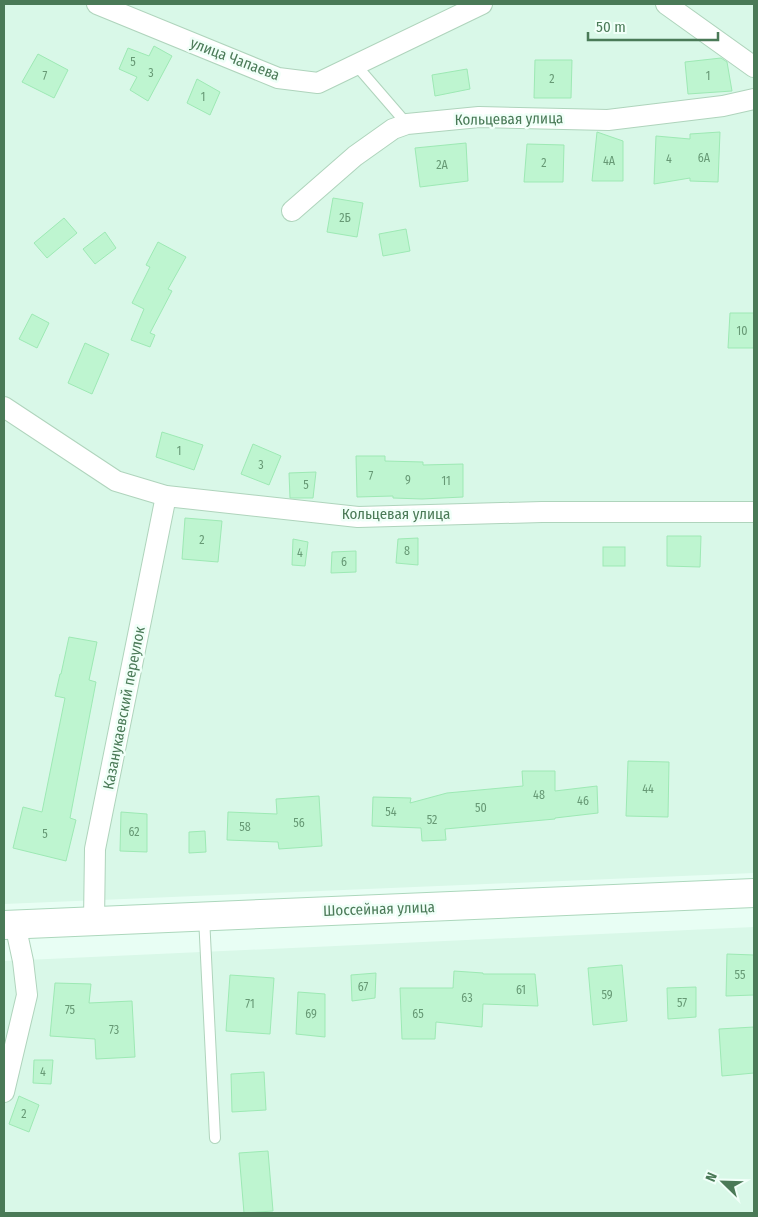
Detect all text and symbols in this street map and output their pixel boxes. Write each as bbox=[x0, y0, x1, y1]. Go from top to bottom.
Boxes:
scale bar bbox=[588, 10, 718, 42]
text: 50 m bbox=[596, 18, 626, 36]
street label: улица Чапаева bbox=[188, 34, 282, 84]
house number: 5 bbox=[130, 55, 136, 69]
house number: 3 bbox=[148, 66, 154, 80]
house number: 7 bbox=[43, 69, 48, 83]
house number: 1 bbox=[706, 69, 710, 83]
house number: 2 bbox=[549, 72, 555, 86]
house number: 1 bbox=[201, 90, 205, 104]
street label: Кольцевая улица bbox=[455, 109, 563, 129]
house number: 6А bbox=[698, 151, 711, 165]
house number: 4 bbox=[666, 152, 672, 166]
house number: 4А bbox=[603, 154, 616, 168]
house number: 2 bbox=[541, 156, 547, 170]
house number: 2А bbox=[436, 158, 448, 172]
house number: 2Б bbox=[339, 211, 351, 225]
house number: 10 bbox=[737, 324, 747, 338]
house number: 1 bbox=[177, 444, 181, 458]
house number: 3 bbox=[258, 458, 264, 472]
house number: 7 bbox=[369, 469, 374, 483]
house number: 9 bbox=[405, 473, 411, 487]
house number: 11 bbox=[441, 474, 451, 488]
house number: 5 bbox=[303, 478, 309, 492]
street label: Кольцевая улица bbox=[342, 505, 450, 523]
house number: 2 bbox=[199, 533, 205, 547]
house number: 8 bbox=[404, 544, 410, 558]
house number: 4 bbox=[297, 546, 303, 560]
house number: 6 bbox=[341, 555, 347, 569]
street label: Казанукаевский переулок bbox=[99, 625, 149, 791]
house number: 44 bbox=[642, 782, 654, 796]
house number: 48 bbox=[533, 788, 545, 802]
house number: 46 bbox=[577, 794, 589, 808]
house number: 50 bbox=[475, 801, 487, 815]
house number: 54 bbox=[385, 805, 397, 819]
house number: 52 bbox=[427, 813, 437, 827]
house number: 56 bbox=[293, 816, 305, 830]
house number: 58 bbox=[239, 820, 251, 834]
house number: 62 bbox=[128, 825, 140, 839]
house number: 5 bbox=[42, 827, 48, 841]
street label: Шоссейная улица bbox=[323, 898, 435, 920]
house number: 55 bbox=[735, 968, 746, 982]
house number: 67 bbox=[358, 980, 368, 994]
house number: 61 bbox=[516, 983, 526, 997]
house number: 59 bbox=[601, 988, 613, 1002]
house number: 63 bbox=[461, 991, 473, 1005]
house number: 57 bbox=[677, 996, 687, 1010]
house number: 71 bbox=[245, 997, 255, 1011]
house number: 75 bbox=[65, 1003, 76, 1017]
house number: 69 bbox=[305, 1007, 317, 1021]
house number: 65 bbox=[412, 1007, 424, 1021]
house number: 73 bbox=[109, 1023, 119, 1037]
house number: 4 bbox=[40, 1065, 46, 1079]
house number: 2 bbox=[21, 1107, 27, 1121]
north arrow bbox=[698, 1157, 748, 1207]
text: N bbox=[702, 1170, 721, 1184]

